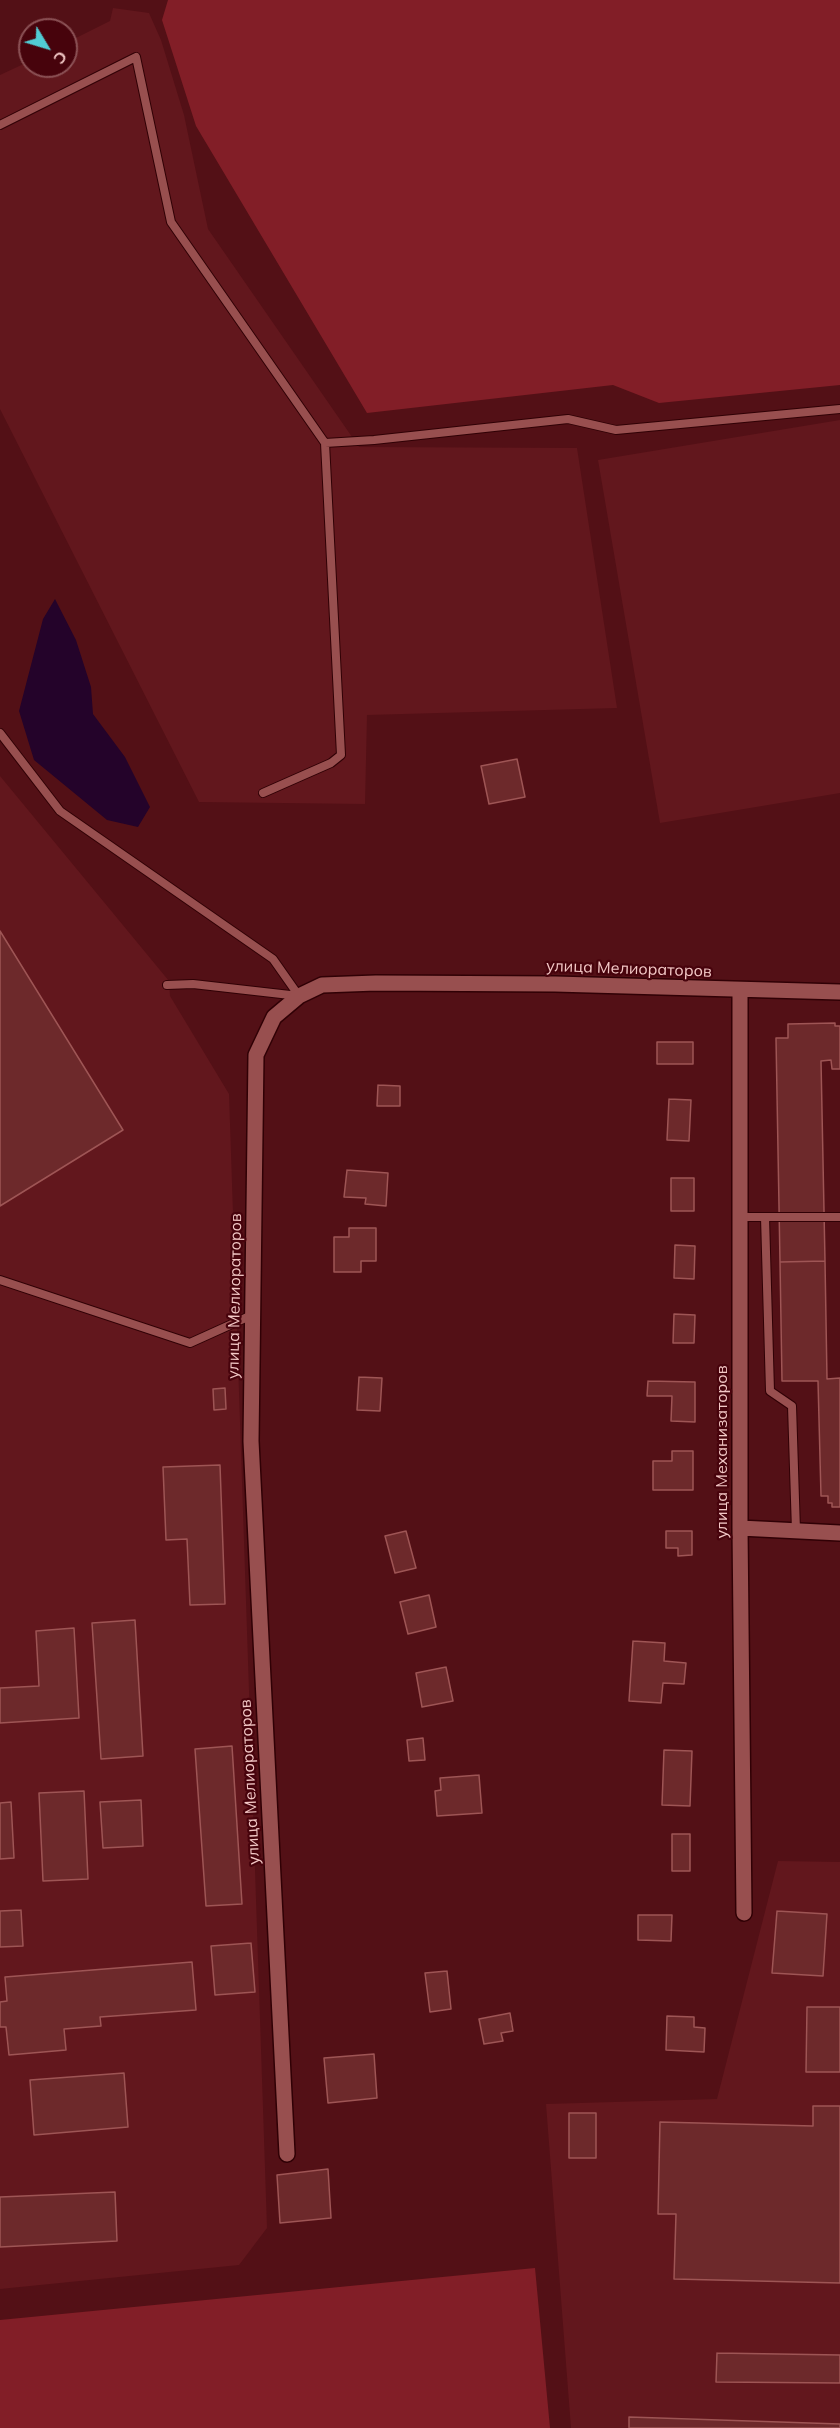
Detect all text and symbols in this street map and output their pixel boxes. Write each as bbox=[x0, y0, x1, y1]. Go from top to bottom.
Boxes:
north arrow bbox=[18, 18, 78, 78]
text: С bbox=[49, 47, 72, 68]
street label: улица Мелиораторов bbox=[546, 957, 712, 981]
street label: улица Мелиораторов bbox=[224, 1213, 246, 1379]
street label: улица Механизаторов bbox=[712, 1365, 732, 1539]
street label: улица Мелиораторов bbox=[236, 1699, 264, 1865]

